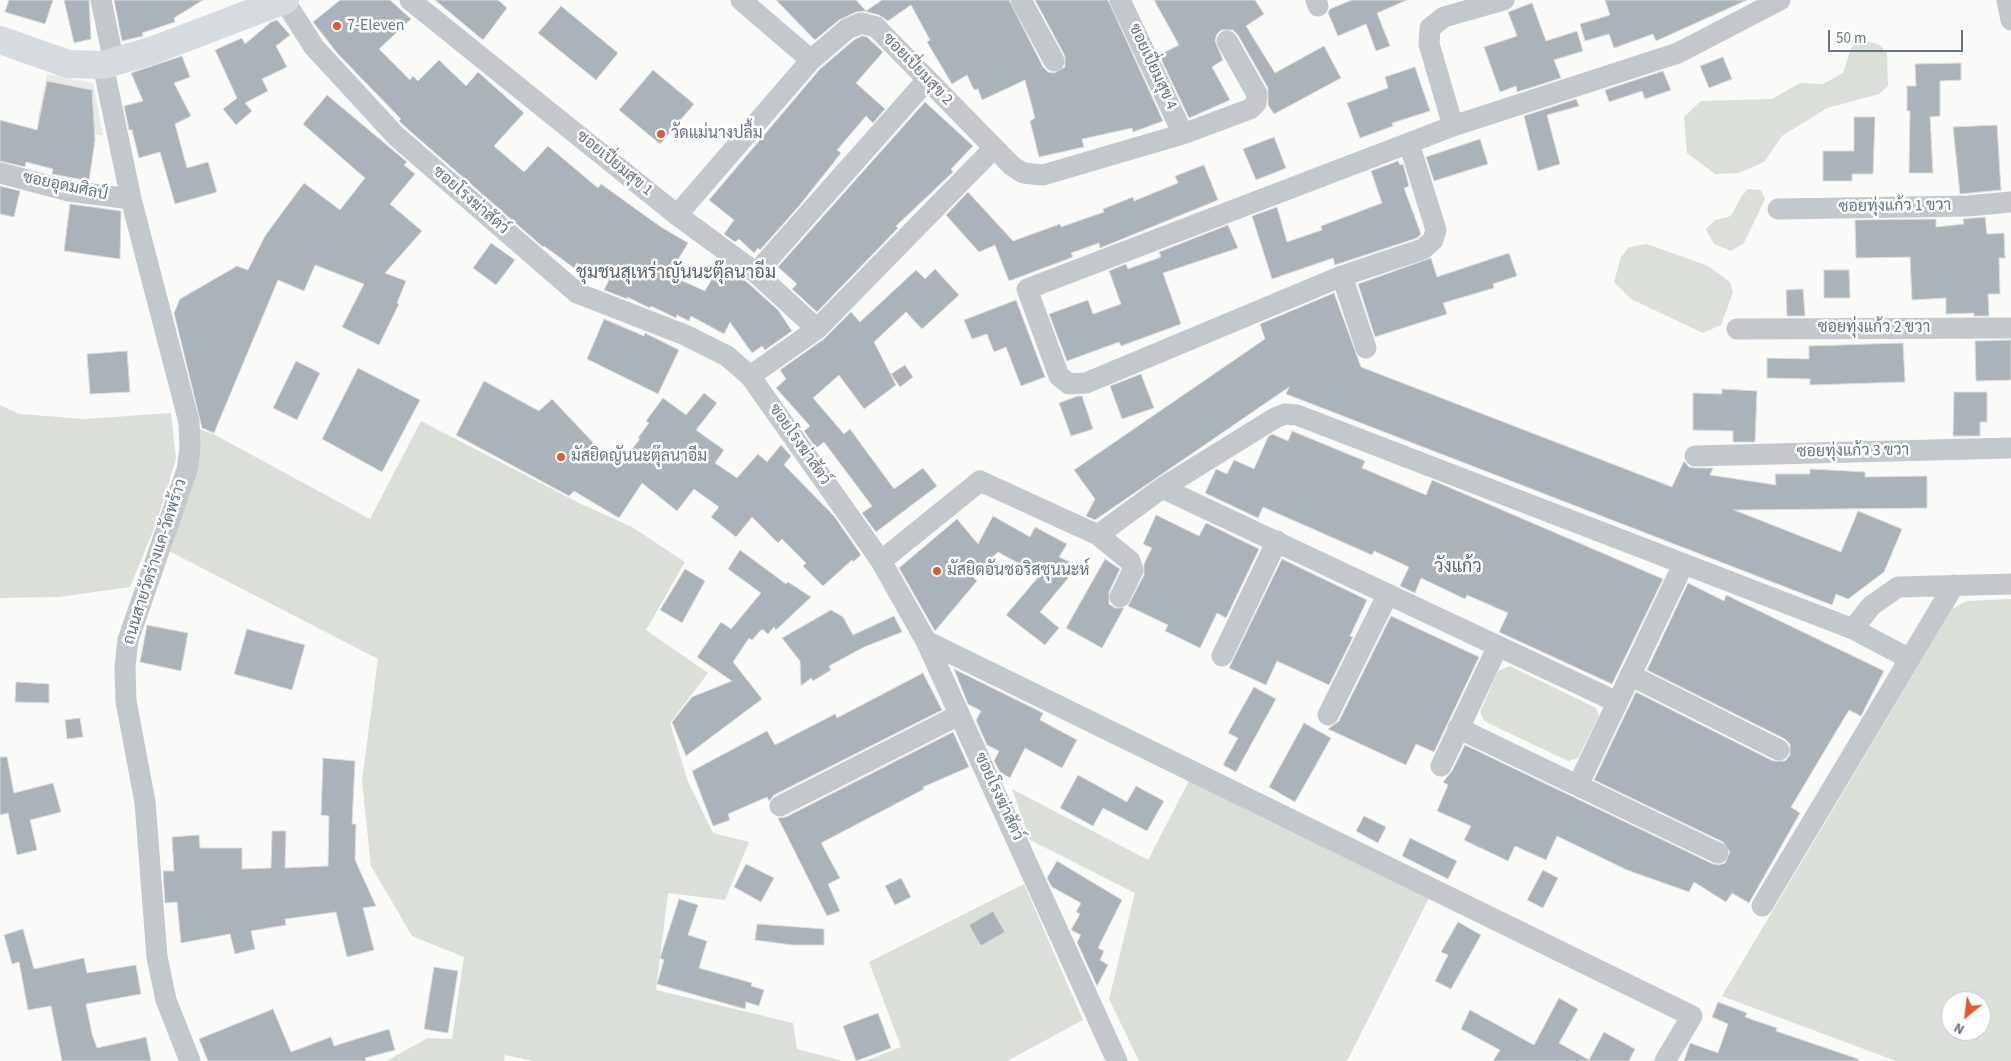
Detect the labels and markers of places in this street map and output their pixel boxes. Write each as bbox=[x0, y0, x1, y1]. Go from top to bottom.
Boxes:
place label: 7-Eleven bbox=[347, 16, 405, 36]
marker: 7-Eleven bbox=[331, 20, 343, 32]
place label: วัดแม่นางปลื้ม bbox=[671, 124, 763, 144]
marker: วัดแม่นางปลื้ม bbox=[655, 128, 667, 140]
place label: มัสยิดญันนะตุ๊ลนาอีม bbox=[571, 447, 707, 467]
marker: มัสยิดญันนะตุ๊ลนาอีม bbox=[555, 451, 567, 463]
place label: มัสยิดอันซอริสซุนนะห์ bbox=[947, 561, 1090, 581]
marker: มัสยิดอันซอริสซุนนะห์ bbox=[931, 565, 943, 577]

